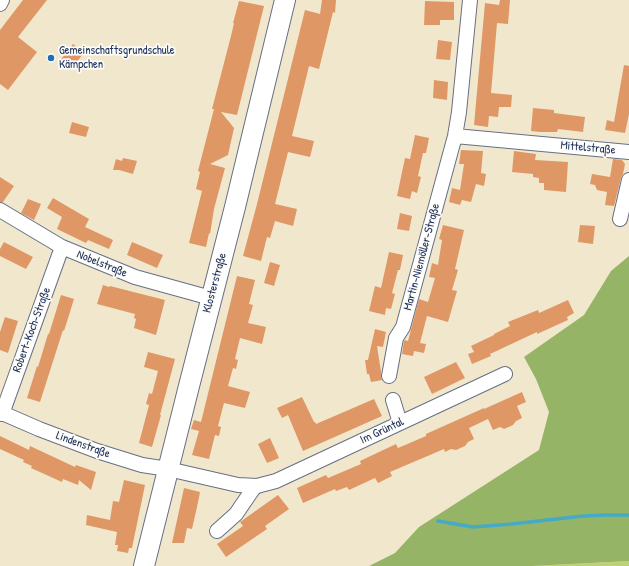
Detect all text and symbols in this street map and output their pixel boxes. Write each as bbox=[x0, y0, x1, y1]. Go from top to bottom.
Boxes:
place label: Gemeinschaftsgrundschule Kämpchen bbox=[59, 44, 175, 72]
marker: Gemeinschaftsgrundschule Kämpchen bbox=[46, 53, 56, 63]
street label: Mittelstraße bbox=[560, 138, 616, 158]
street label: Martin-Niemöller-Straße bbox=[401, 202, 443, 312]
street label: Nobelstraße bbox=[75, 247, 129, 281]
street label: Klosterstraße bbox=[200, 251, 230, 315]
street label: Robert-Koch-Straße bbox=[10, 286, 54, 374]
street label: Im Grüntal bbox=[358, 415, 406, 447]
street label: Lindenstraße bbox=[54, 429, 112, 461]

